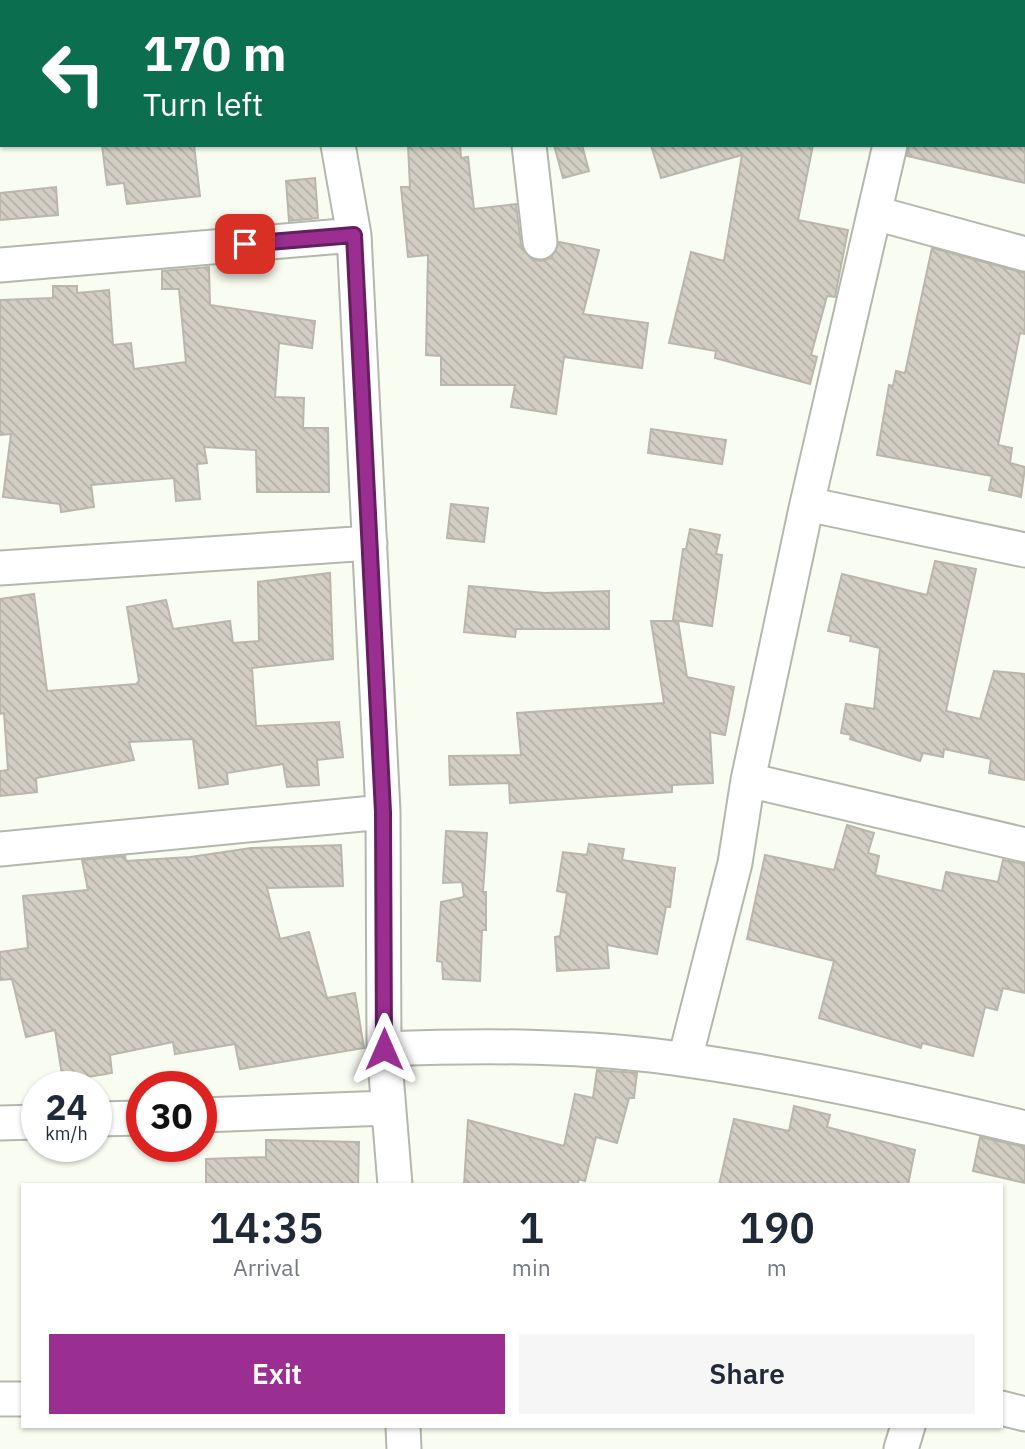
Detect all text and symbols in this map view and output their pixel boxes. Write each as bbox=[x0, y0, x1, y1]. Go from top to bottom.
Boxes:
text: 170 m bbox=[143, 21, 287, 84]
icon: left bbox=[28, 28, 119, 119]
text: Turn left bbox=[143, 83, 263, 125]
pin bbox=[215, 214, 275, 274]
icon: arrive bbox=[226, 225, 264, 263]
position arrow bbox=[347, 1012, 421, 1086]
speed limit sign: 30 bbox=[126, 1071, 217, 1162]
text: 24 bbox=[45, 1084, 88, 1130]
text: km/h bbox=[45, 1122, 88, 1145]
text: 14:35 bbox=[209, 1200, 324, 1255]
text: 1 bbox=[519, 1200, 544, 1255]
text: 190 bbox=[739, 1200, 815, 1255]
text: Arrival bbox=[233, 1252, 300, 1282]
text: min bbox=[512, 1252, 551, 1282]
text: m bbox=[767, 1252, 787, 1282]
button: Exit bbox=[49, 1334, 505, 1414]
button: Share bbox=[519, 1334, 975, 1414]

